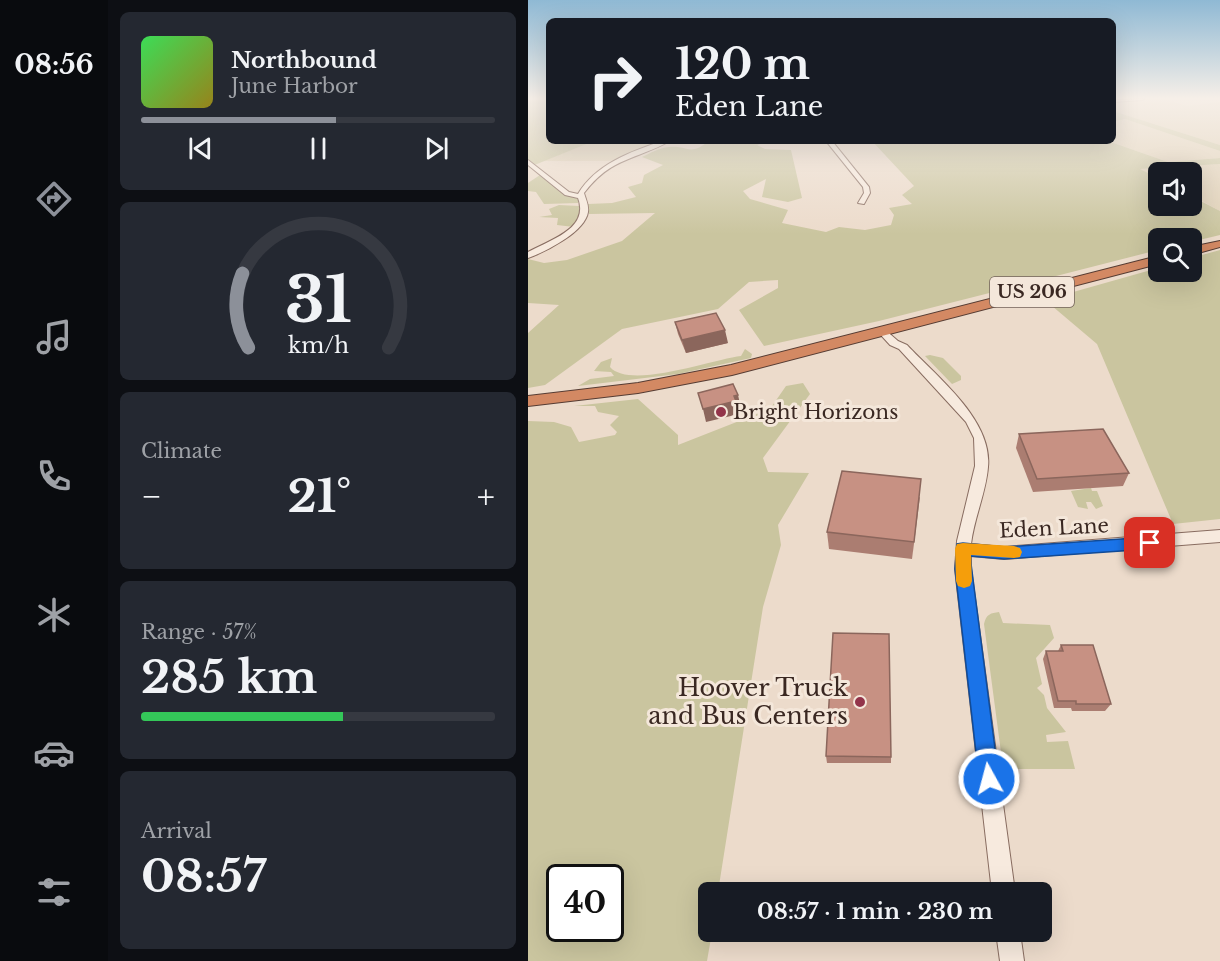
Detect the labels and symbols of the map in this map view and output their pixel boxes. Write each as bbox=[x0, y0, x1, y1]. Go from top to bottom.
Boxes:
road number: US 206 bbox=[990, 277, 1074, 307]
place label: Bright Horizons bbox=[733, 400, 898, 424]
marker: Bright Horizons bbox=[714, 405, 728, 419]
street label: Eden Lane bbox=[999, 513, 1109, 543]
pin bbox=[1124, 517, 1175, 568]
place label: Hoover Truck and Bus Centers bbox=[648, 673, 848, 730]
marker: Hoover Truck and Bus Centers bbox=[853, 695, 867, 709]
position arrow bbox=[957, 747, 1021, 811]
speed limit sign: 40 bbox=[546, 864, 624, 942]

